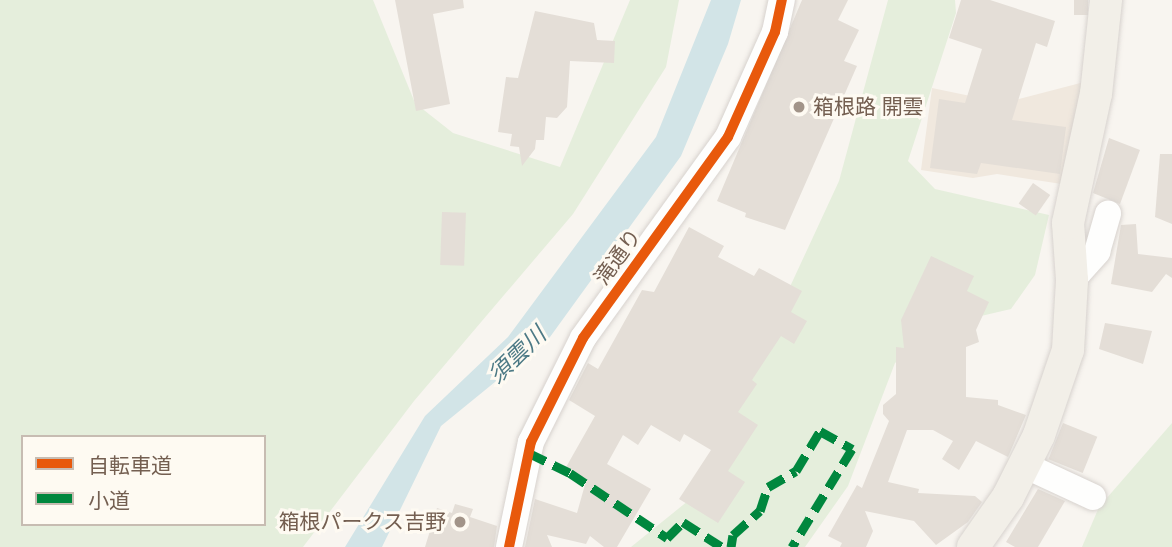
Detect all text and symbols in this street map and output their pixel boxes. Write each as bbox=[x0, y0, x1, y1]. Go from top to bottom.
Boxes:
place label: 箱根路 開雲 bbox=[813, 94, 924, 120]
marker: 箱根路 開雲 bbox=[791, 99, 807, 115]
street label: 滝通り bbox=[589, 224, 647, 290]
water label: 須雲川 bbox=[483, 321, 551, 389]
legend bbox=[21, 435, 266, 526]
text: 自転車道 bbox=[88, 453, 172, 479]
text: 小道 bbox=[88, 488, 130, 514]
place label: 箱根パークス吉野 bbox=[278, 509, 446, 535]
marker: 箱根パークス吉野 bbox=[452, 514, 468, 530]

